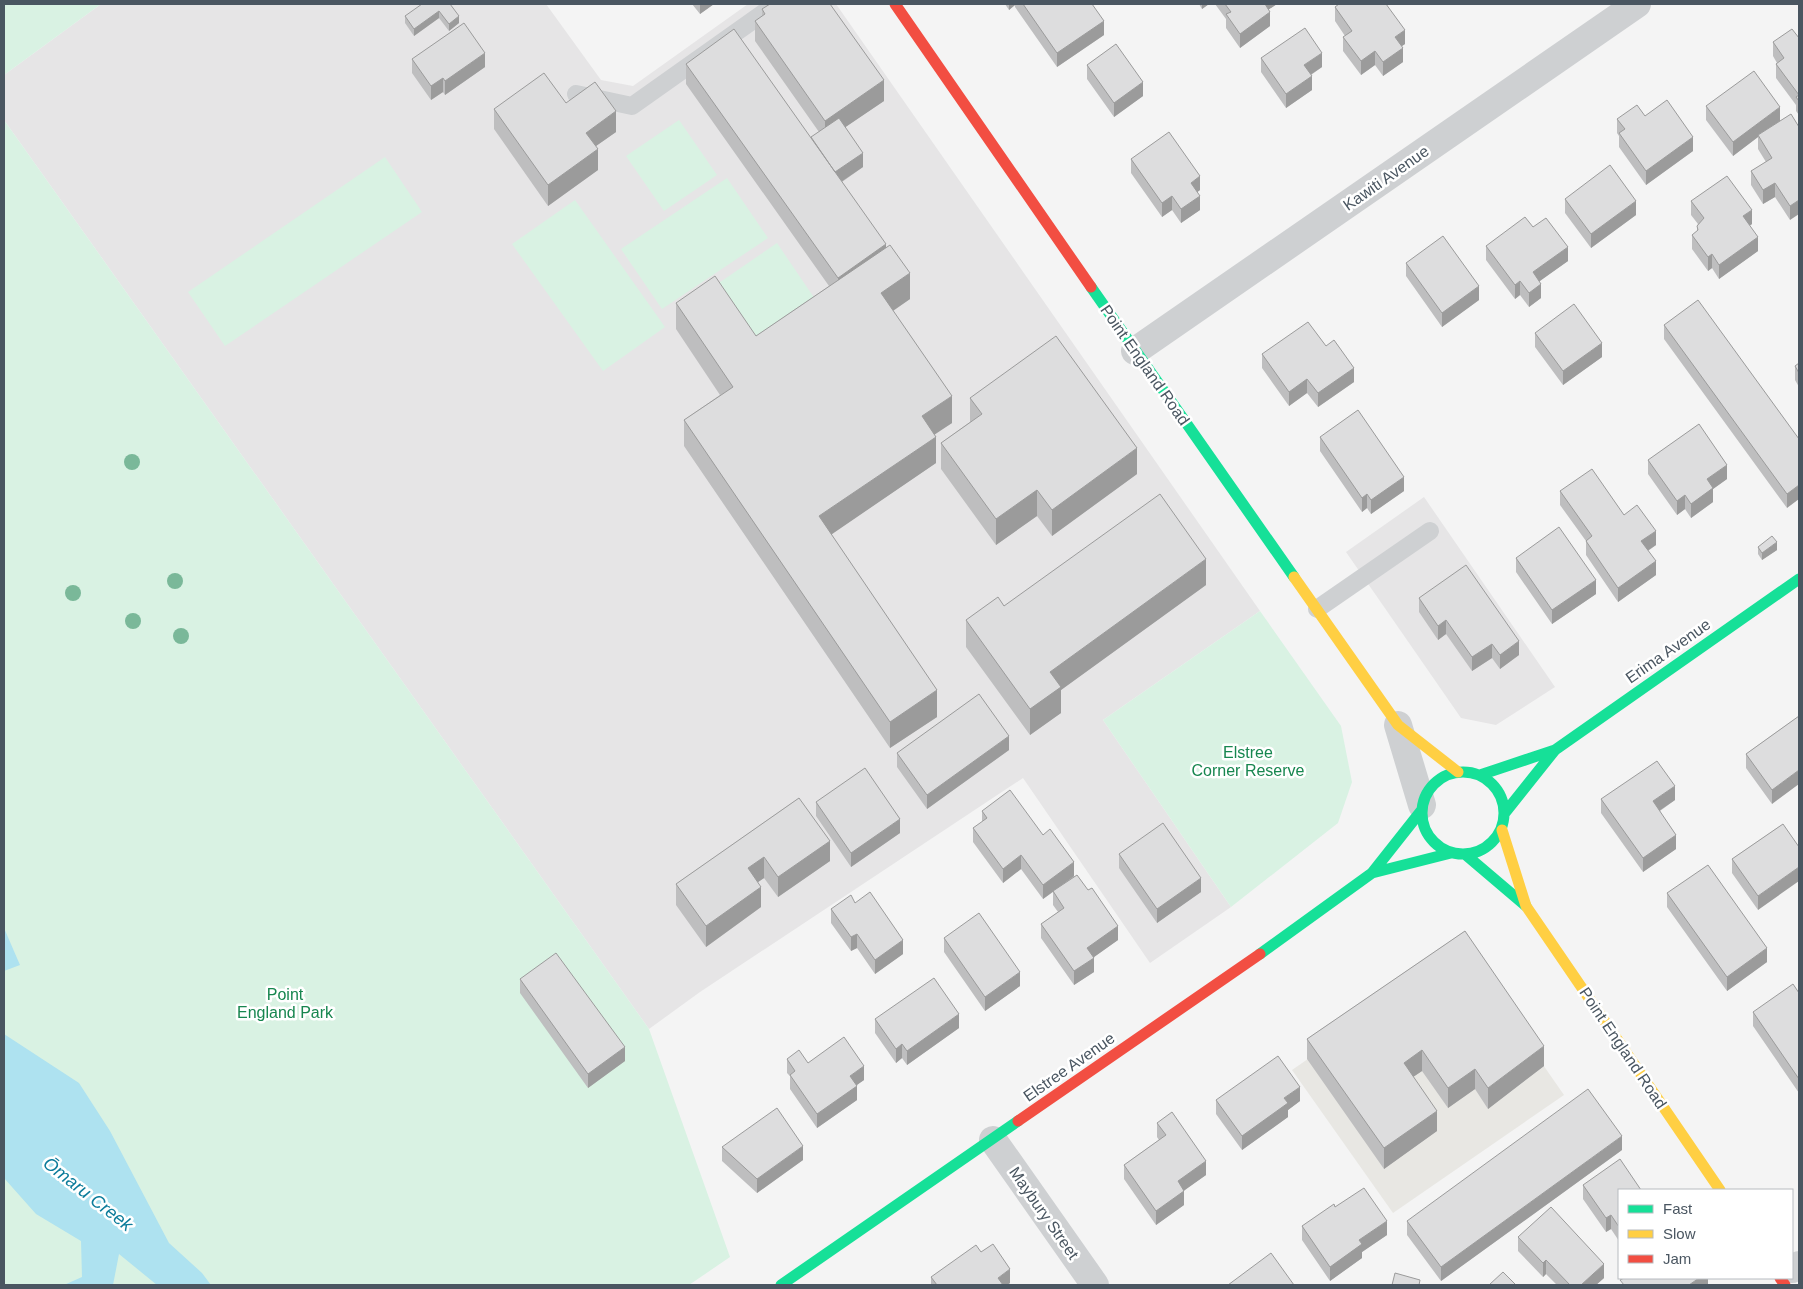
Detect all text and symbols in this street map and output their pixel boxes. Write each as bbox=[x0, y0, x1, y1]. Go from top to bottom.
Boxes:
street label: Kawiti Avenue bbox=[1340, 142, 1432, 214]
street label: Point England Road bbox=[1097, 302, 1193, 428]
street label: Erima Avenue bbox=[1622, 615, 1714, 686]
park label: Elstree Corner Reserve bbox=[1192, 744, 1305, 779]
street label: Point England Road bbox=[1576, 984, 1670, 1112]
park label: Point England Park bbox=[237, 986, 334, 1021]
street label: Elstree Avenue bbox=[1020, 1029, 1118, 1105]
water label: Ōmaru Creek bbox=[39, 1153, 138, 1236]
street label: Maybury Street bbox=[1006, 1164, 1082, 1263]
legend bbox=[1618, 1189, 1793, 1279]
text: Fast bbox=[1663, 1200, 1693, 1217]
text: Slow bbox=[1663, 1225, 1696, 1242]
text: Jam bbox=[1663, 1250, 1691, 1267]

